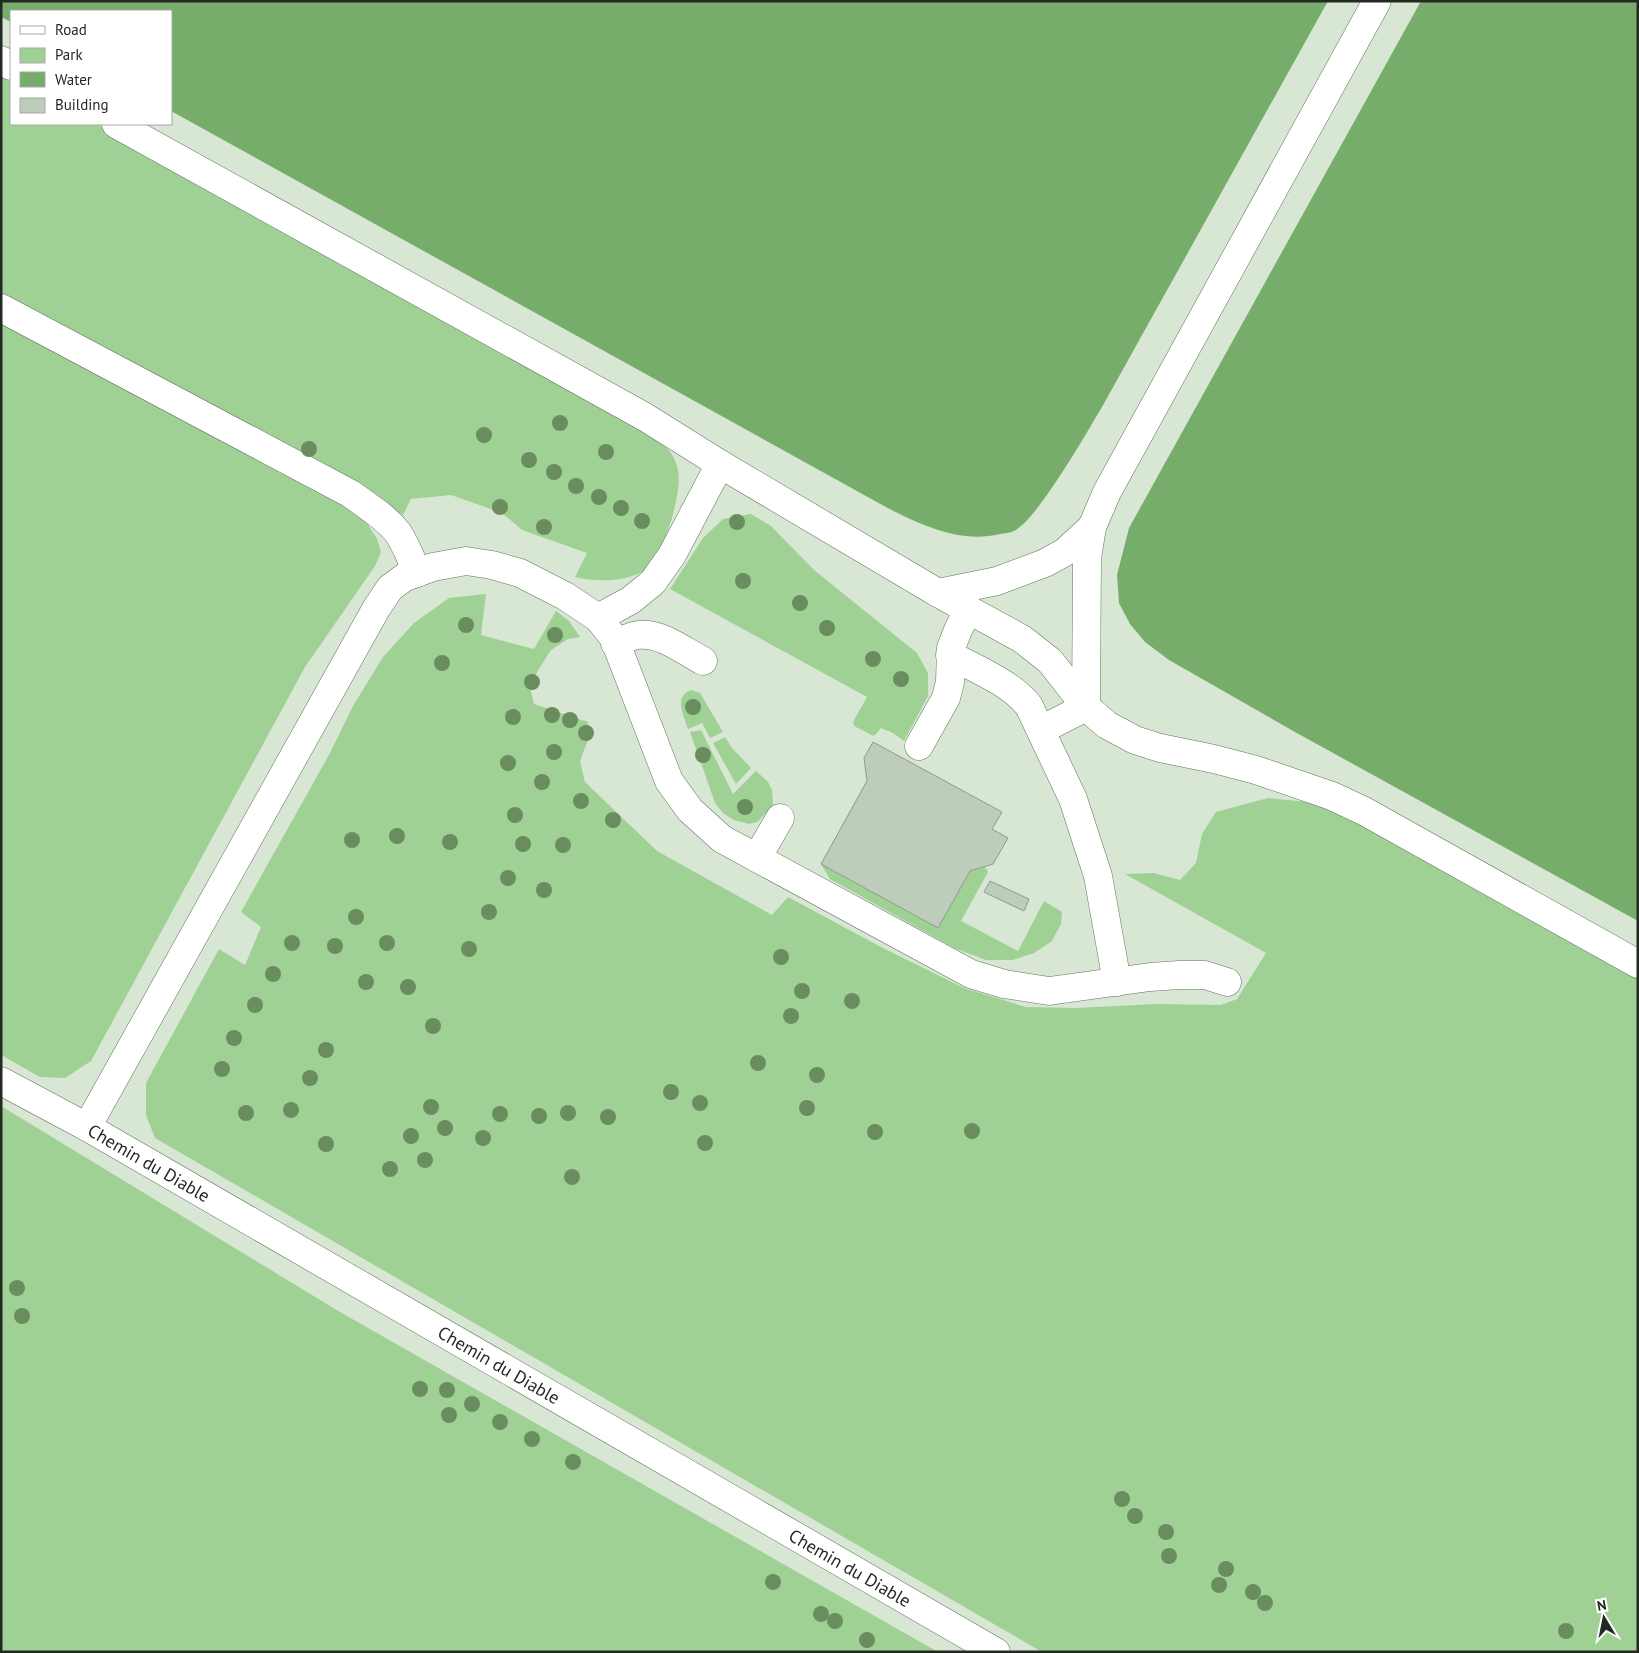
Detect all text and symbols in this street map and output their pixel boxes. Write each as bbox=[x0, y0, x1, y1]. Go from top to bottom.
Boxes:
legend bbox=[10, 10, 172, 125]
text: Road bbox=[55, 20, 87, 39]
text: Park bbox=[55, 45, 83, 64]
text: Water bbox=[55, 70, 92, 89]
text: Building bbox=[55, 95, 109, 114]
street label: Chemin du Diable bbox=[84, 1119, 214, 1207]
street label: Chemin du Diable bbox=[434, 1321, 564, 1409]
street label: Chemin du Diable bbox=[785, 1524, 915, 1612]
north arrow bbox=[1579, 1593, 1629, 1643]
text: N bbox=[1596, 1596, 1608, 1615]

